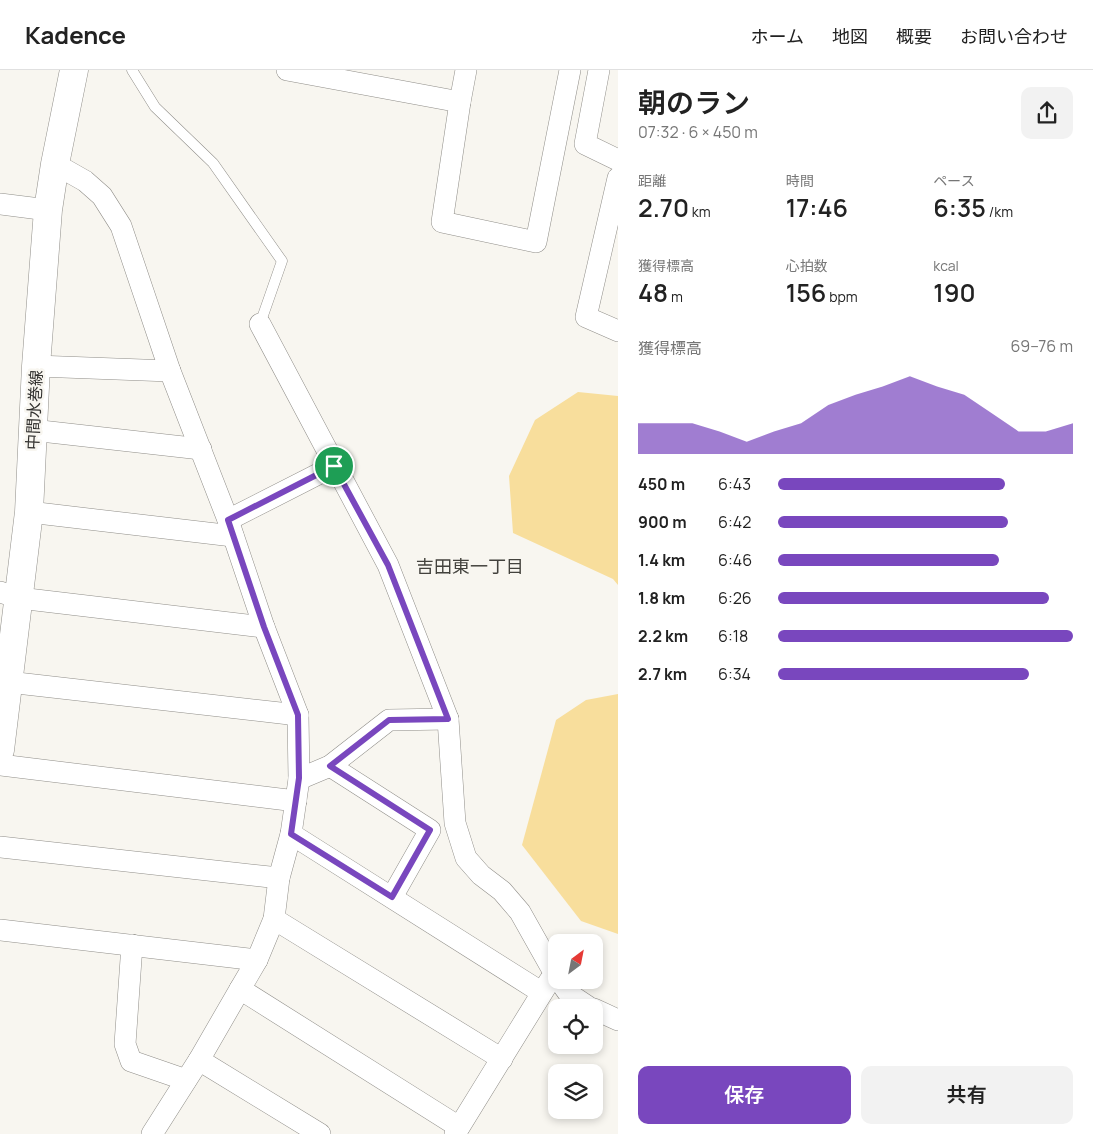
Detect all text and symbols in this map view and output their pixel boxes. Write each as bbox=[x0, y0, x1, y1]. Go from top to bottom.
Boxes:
text: Kadence bbox=[25, 18, 126, 51]
text: ホーム bbox=[751, 24, 804, 48]
text: 地図 bbox=[832, 24, 868, 48]
text: 概要 bbox=[896, 24, 932, 48]
text: お問い合わせ bbox=[960, 24, 1068, 48]
text: 朝のラン bbox=[638, 83, 750, 121]
button: share bbox=[1021, 87, 1073, 139]
text: 07:32 · 6 × 450 m bbox=[638, 121, 758, 143]
text: 距離 bbox=[638, 171, 666, 190]
text: 時間 bbox=[786, 171, 814, 190]
text: ペース bbox=[933, 171, 975, 190]
text: 2.70 bbox=[638, 190, 689, 225]
text: 17:46 bbox=[786, 190, 848, 225]
text: 6:35 bbox=[933, 190, 986, 225]
text: km bbox=[689, 202, 711, 221]
text: /km bbox=[986, 202, 1013, 221]
text: 獲得標高 bbox=[638, 256, 694, 275]
text: 心拍数 bbox=[786, 256, 828, 275]
text: kcal bbox=[933, 256, 959, 275]
text: 48 bbox=[638, 275, 668, 310]
text: 156 bbox=[786, 275, 826, 310]
text: 190 bbox=[933, 275, 975, 310]
text: m bbox=[668, 287, 683, 306]
text: bpm bbox=[826, 287, 858, 306]
text: 69–76 m bbox=[1010, 335, 1073, 357]
text: 獲得標高 bbox=[638, 337, 702, 359]
street label: 中間水巻線 bbox=[21, 369, 47, 451]
pin bbox=[313, 445, 355, 487]
icon: arrive bbox=[320, 452, 348, 480]
text: 450 m bbox=[638, 473, 685, 495]
text: 6:43 bbox=[718, 473, 751, 495]
text: 900 m bbox=[638, 511, 687, 533]
text: 6:42 bbox=[718, 511, 751, 533]
text: 1.4 km bbox=[638, 549, 685, 571]
text: 6:46 bbox=[718, 549, 752, 571]
district label: 吉田東一丁目 bbox=[416, 554, 524, 578]
text: 1.8 km bbox=[638, 587, 685, 609]
text: 6:26 bbox=[718, 587, 752, 609]
text: 2.2 km bbox=[638, 625, 688, 647]
text: 6:18 bbox=[718, 625, 748, 647]
text: 2.7 km bbox=[638, 663, 687, 685]
text: 6:34 bbox=[718, 663, 751, 685]
north arrow bbox=[548, 934, 602, 989]
map controls bbox=[548, 934, 603, 1119]
button: locate bbox=[548, 999, 603, 1054]
button: layers bbox=[548, 1064, 603, 1119]
button: 保存 bbox=[638, 1066, 851, 1124]
button: 共有 bbox=[861, 1066, 1073, 1124]

